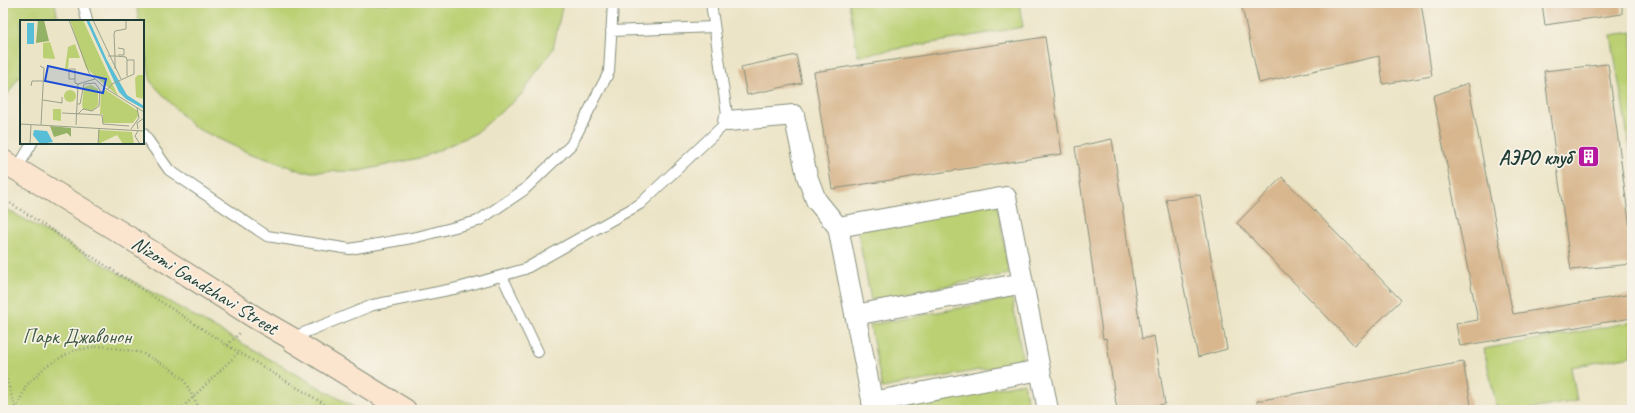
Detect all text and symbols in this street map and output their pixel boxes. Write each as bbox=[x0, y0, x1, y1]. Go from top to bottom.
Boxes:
inset map bbox=[20, 20, 144, 144]
building icon: АЭРО клуб bbox=[1575, 144, 1601, 170]
place label: АЭРО клуб bbox=[1499, 145, 1576, 170]
street label: Nizomi Gandzhavi Street bbox=[127, 230, 284, 342]
park label: Парк Джавонон bbox=[23, 324, 133, 349]

